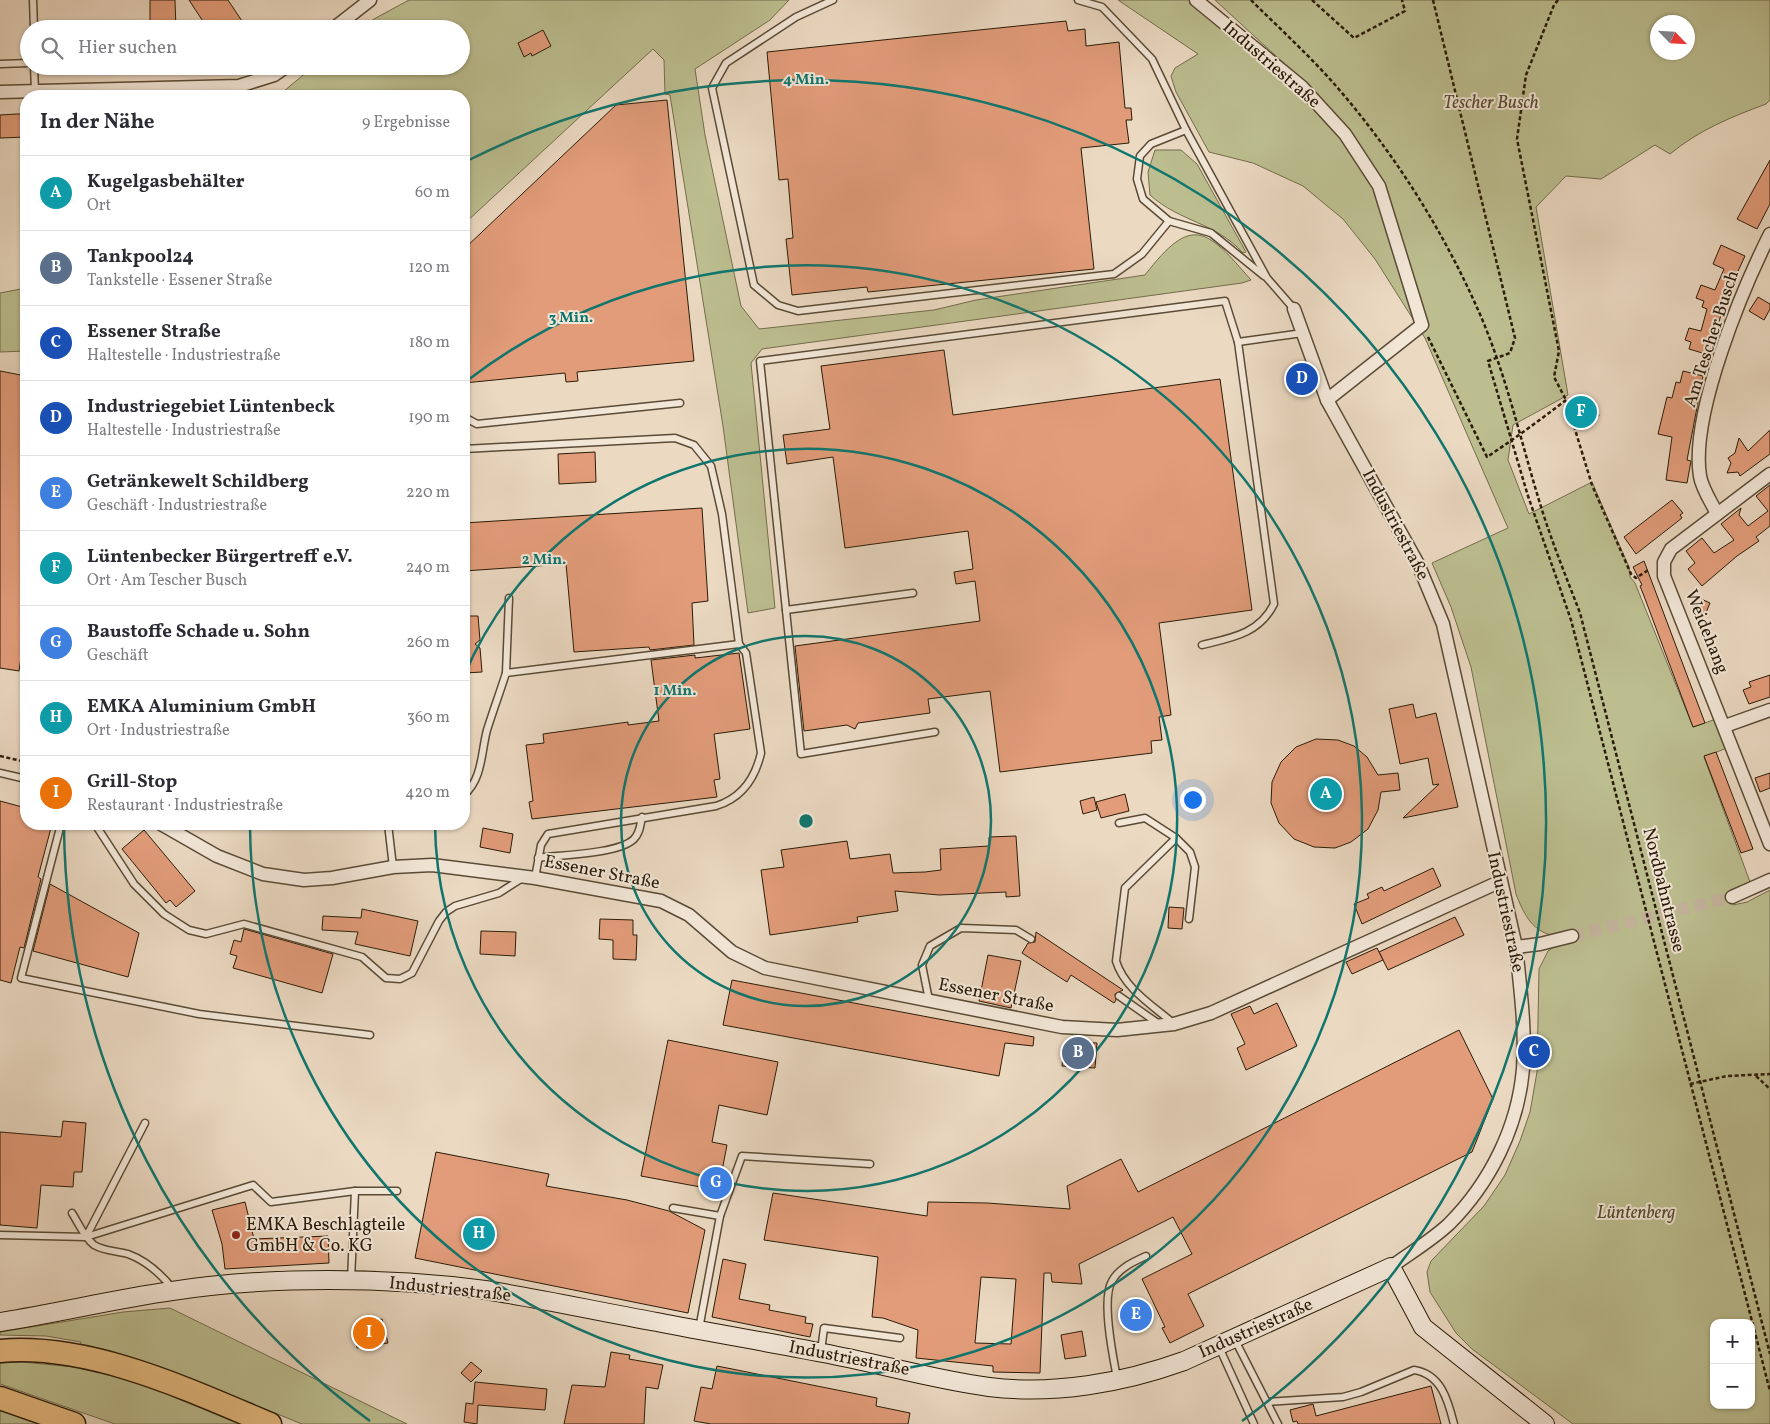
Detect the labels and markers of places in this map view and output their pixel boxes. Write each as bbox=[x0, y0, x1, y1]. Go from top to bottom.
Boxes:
pin: D bbox=[1286, 360, 1318, 398]
pin: F bbox=[1565, 393, 1597, 431]
pin: A bbox=[1310, 775, 1342, 813]
centre of rings bbox=[797, 812, 815, 830]
pin: C bbox=[1518, 1033, 1550, 1071]
pin: B bbox=[1062, 1034, 1094, 1072]
pin: G bbox=[700, 1164, 732, 1202]
place label: EMKA Beschlagteile GmbH & Co. KG bbox=[246, 1213, 405, 1259]
pin: H bbox=[463, 1215, 495, 1253]
marker: EMKA Beschlagteile GmbH & Co. KG bbox=[230, 1229, 242, 1241]
pin: E bbox=[1120, 1296, 1152, 1334]
pin: I bbox=[353, 1314, 385, 1352]

